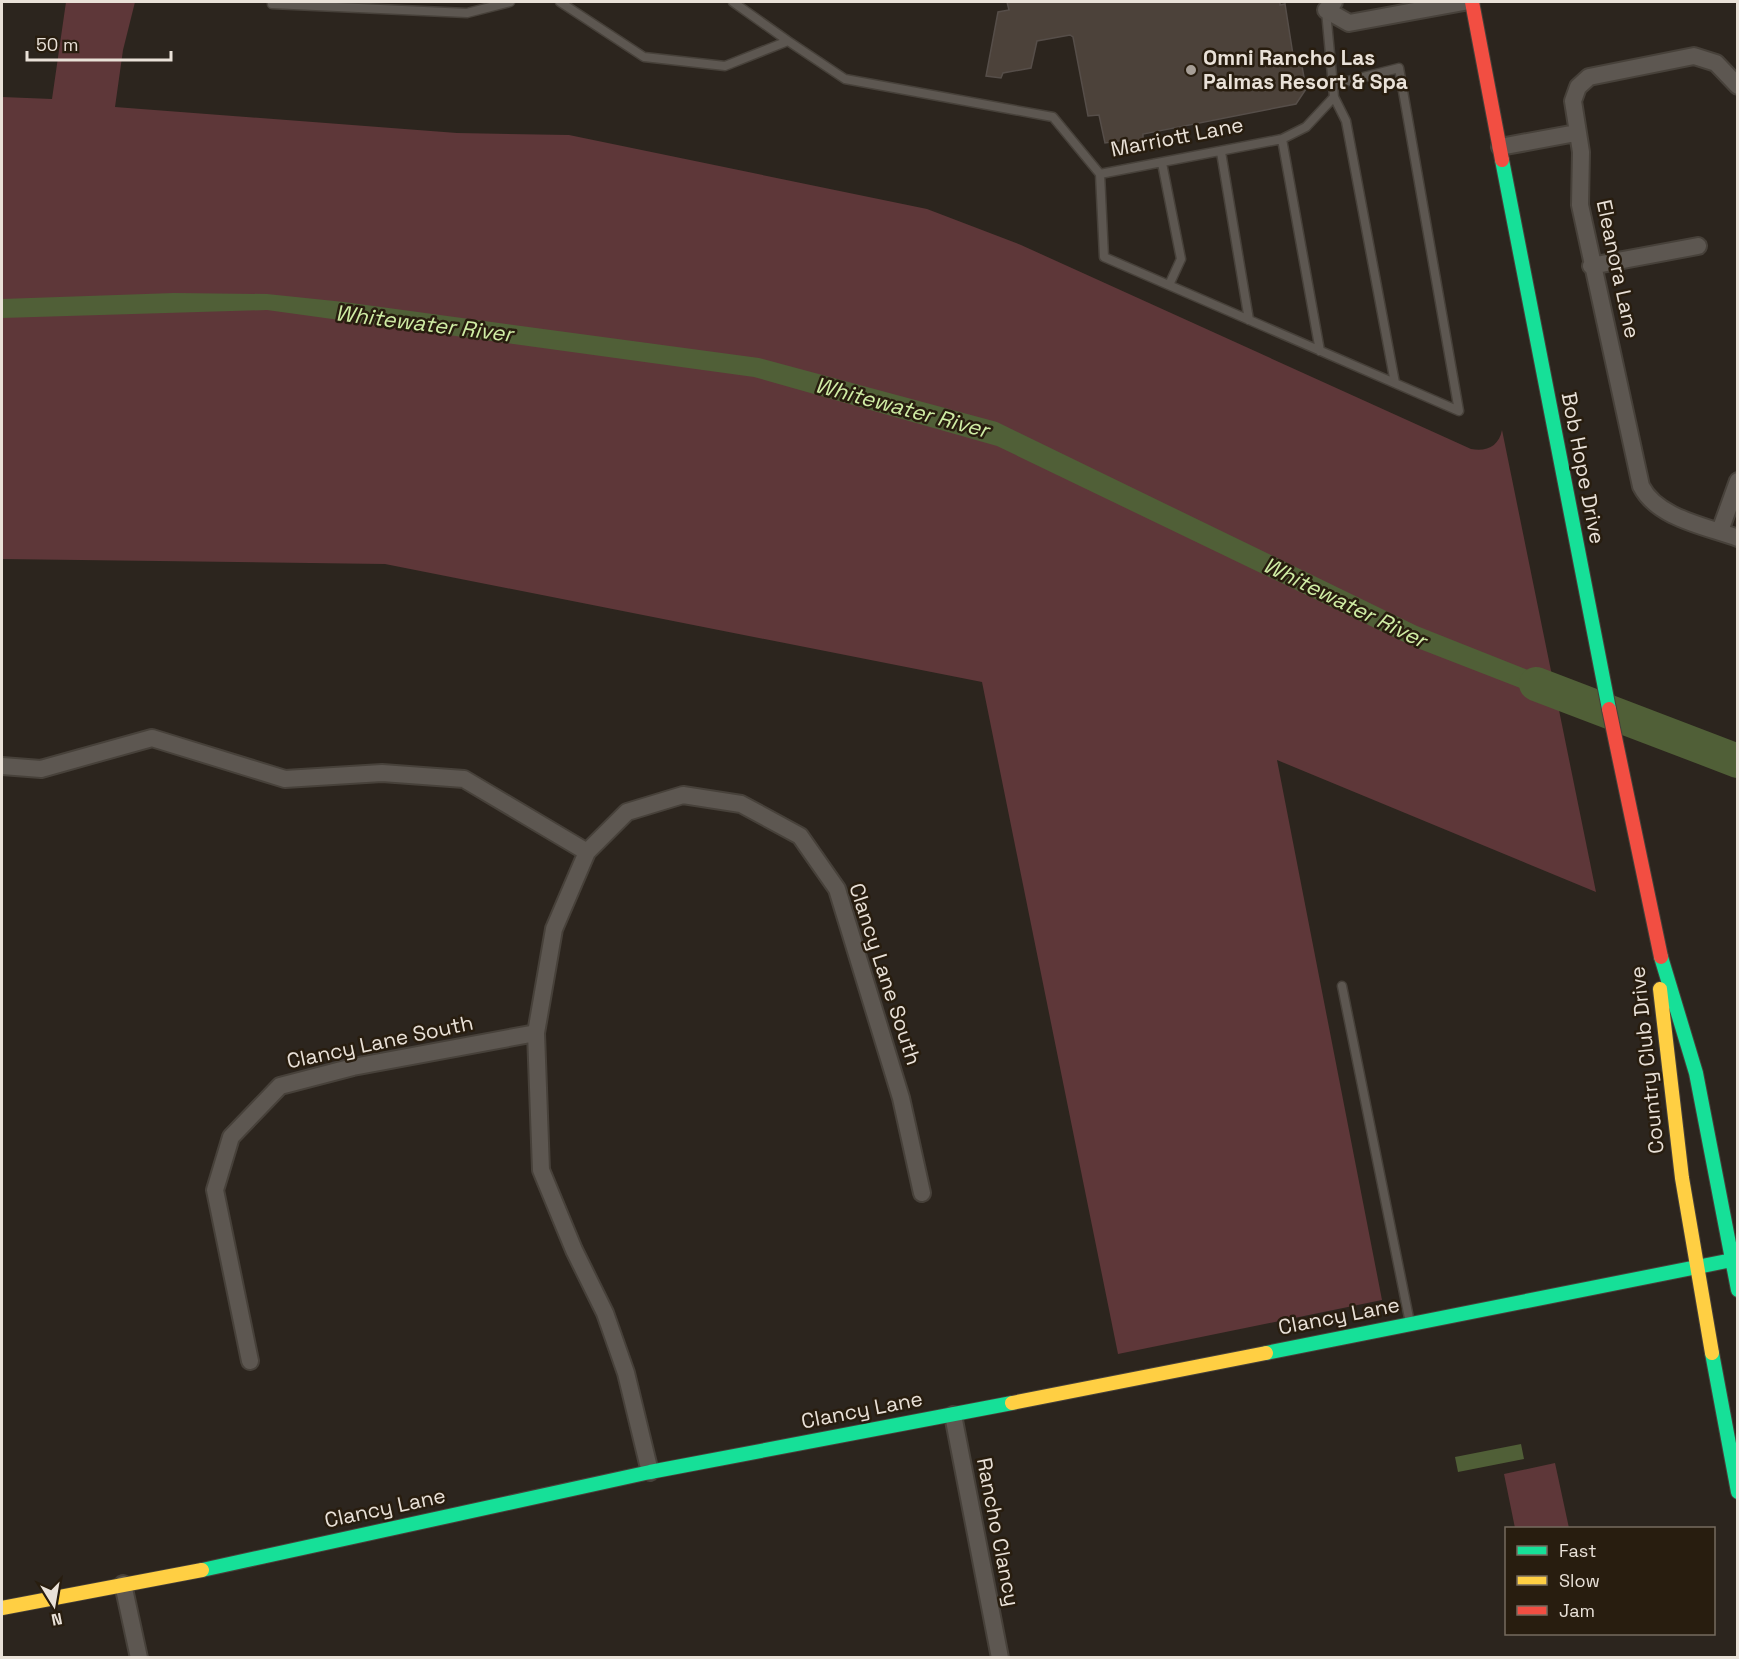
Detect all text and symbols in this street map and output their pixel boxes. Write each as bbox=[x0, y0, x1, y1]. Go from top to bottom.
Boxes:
scale bar bbox=[27, 24, 171, 62]
text: 50 m bbox=[36, 33, 78, 56]
place label: Omni Rancho Las Palmas Resort & Spa bbox=[1203, 44, 1408, 95]
marker: Omni Rancho Las Palmas Resort & Spa bbox=[1184, 63, 1198, 77]
street label: Marriott Lane bbox=[1108, 110, 1246, 163]
street label: Eleanora Lane bbox=[1591, 197, 1646, 341]
water label: Whitewater River bbox=[334, 298, 517, 348]
water label: Whitewater River bbox=[812, 370, 995, 444]
street label: Bob Hope Drive bbox=[1556, 390, 1611, 546]
water label: Whitewater River bbox=[1259, 550, 1434, 655]
street label: Clancy Lane South bbox=[843, 879, 928, 1068]
street label: Country Club Drive bbox=[1623, 965, 1670, 1155]
street label: Clancy Lane South bbox=[284, 1009, 476, 1074]
street label: Clancy Lane bbox=[1276, 1291, 1402, 1341]
street label: Clancy Lane bbox=[799, 1385, 925, 1435]
street label: Rancho Clancy bbox=[971, 1455, 1026, 1609]
street label: Clancy Lane bbox=[322, 1481, 448, 1534]
legend bbox=[1505, 1527, 1715, 1635]
text: Fast bbox=[1559, 1539, 1596, 1562]
text: Slow bbox=[1559, 1569, 1600, 1592]
north arrow bbox=[24, 1575, 84, 1635]
text: Jam bbox=[1559, 1599, 1595, 1622]
text: N bbox=[49, 1608, 64, 1631]

